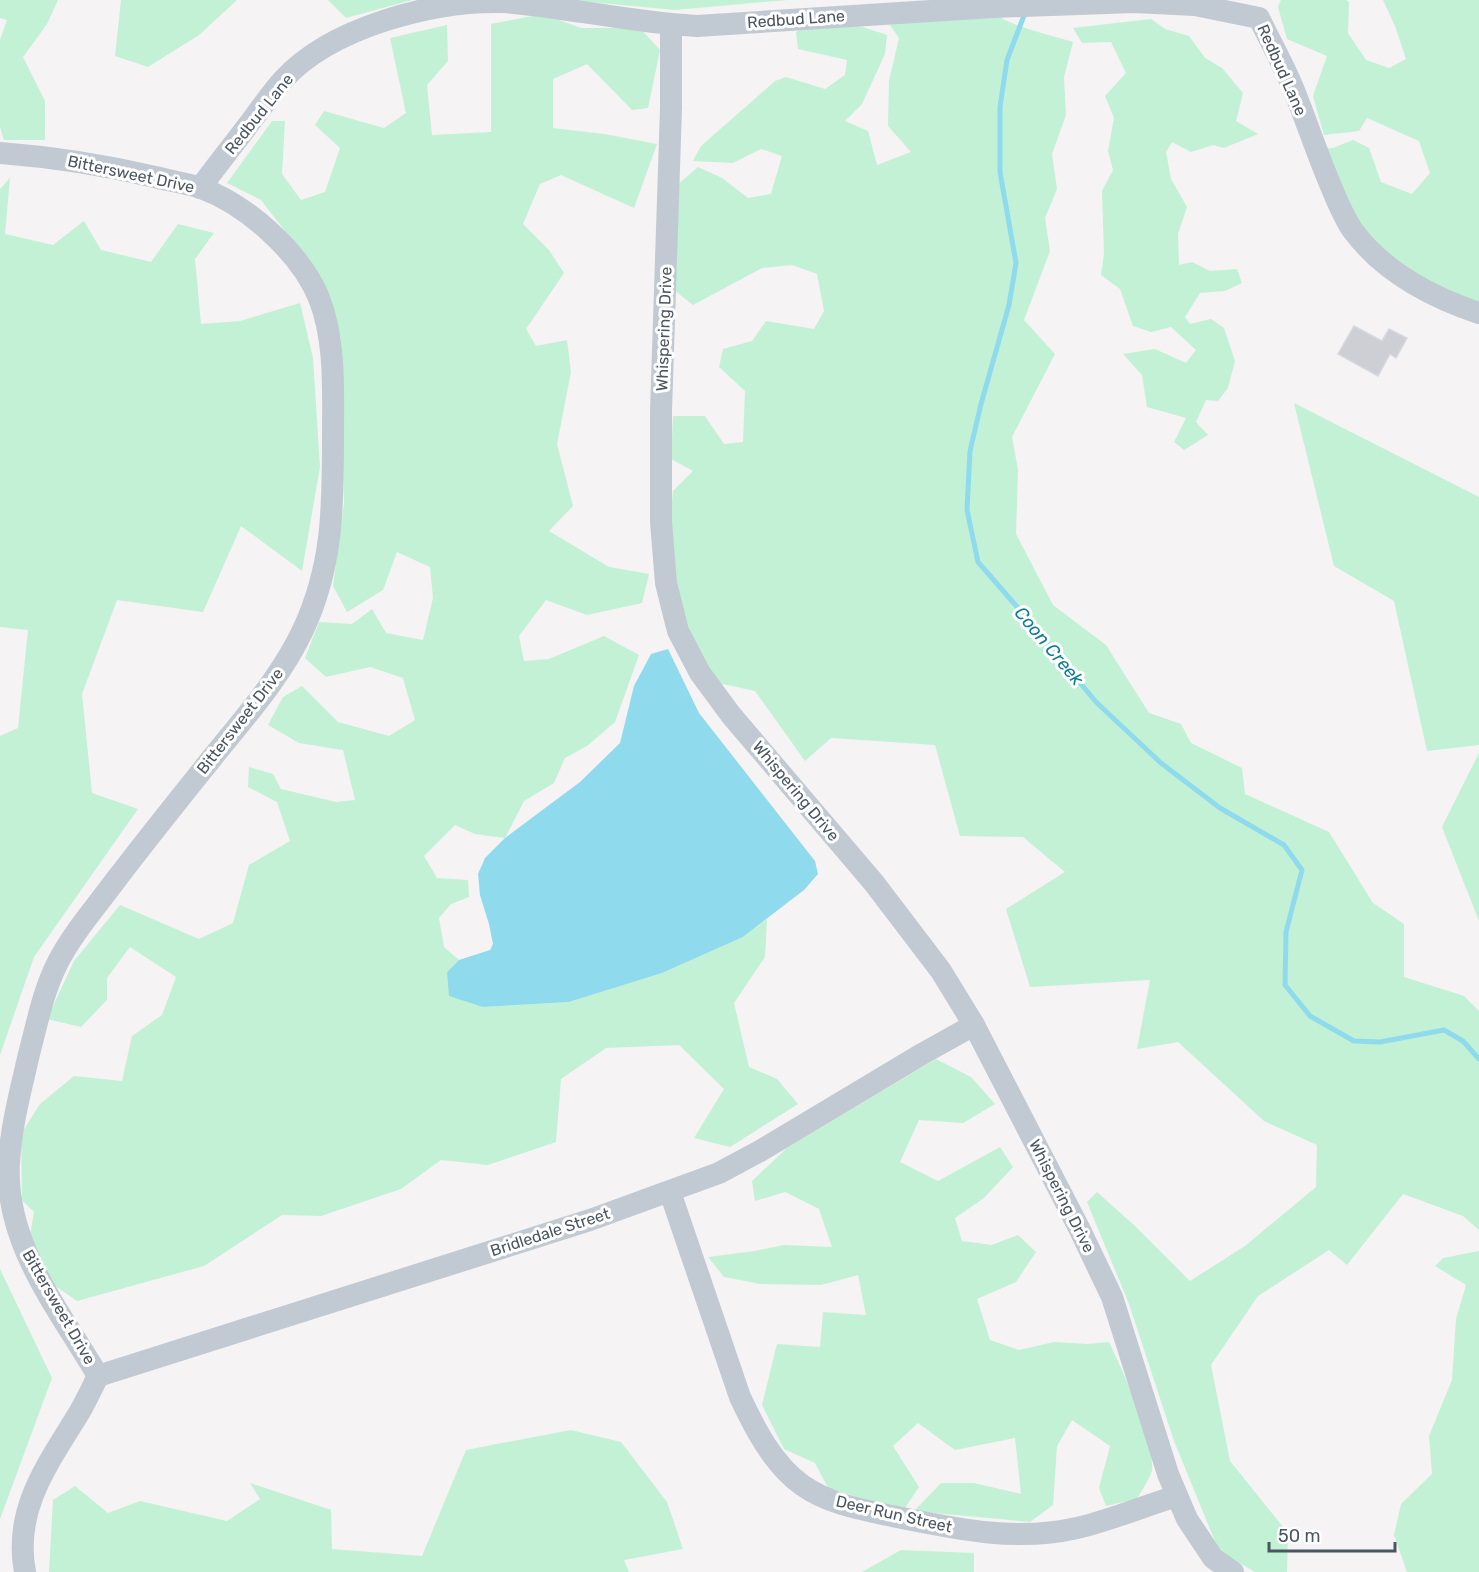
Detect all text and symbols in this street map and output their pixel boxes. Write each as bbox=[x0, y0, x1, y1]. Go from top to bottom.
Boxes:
street label: Redbud Lane bbox=[746, 6, 846, 32]
street label: Redbud Lane bbox=[1253, 21, 1311, 119]
street label: Redbud Lane bbox=[221, 70, 297, 158]
street label: Bittersweet Drive bbox=[66, 151, 196, 197]
street label: Whispering Drive bbox=[652, 266, 676, 392]
water label: Coon Creek bbox=[1010, 602, 1089, 690]
street label: Bittersweet Drive bbox=[193, 664, 287, 778]
street label: Whispering Drive bbox=[749, 737, 843, 845]
street label: Whispering Drive bbox=[1025, 1136, 1099, 1256]
street label: Bridledale Street bbox=[488, 1204, 612, 1260]
street label: Bittersweet Drive bbox=[18, 1246, 100, 1368]
street label: Deer Run Street bbox=[834, 1491, 954, 1537]
scale bar bbox=[1269, 1515, 1395, 1553]
text: 50 m bbox=[1278, 1525, 1321, 1547]

